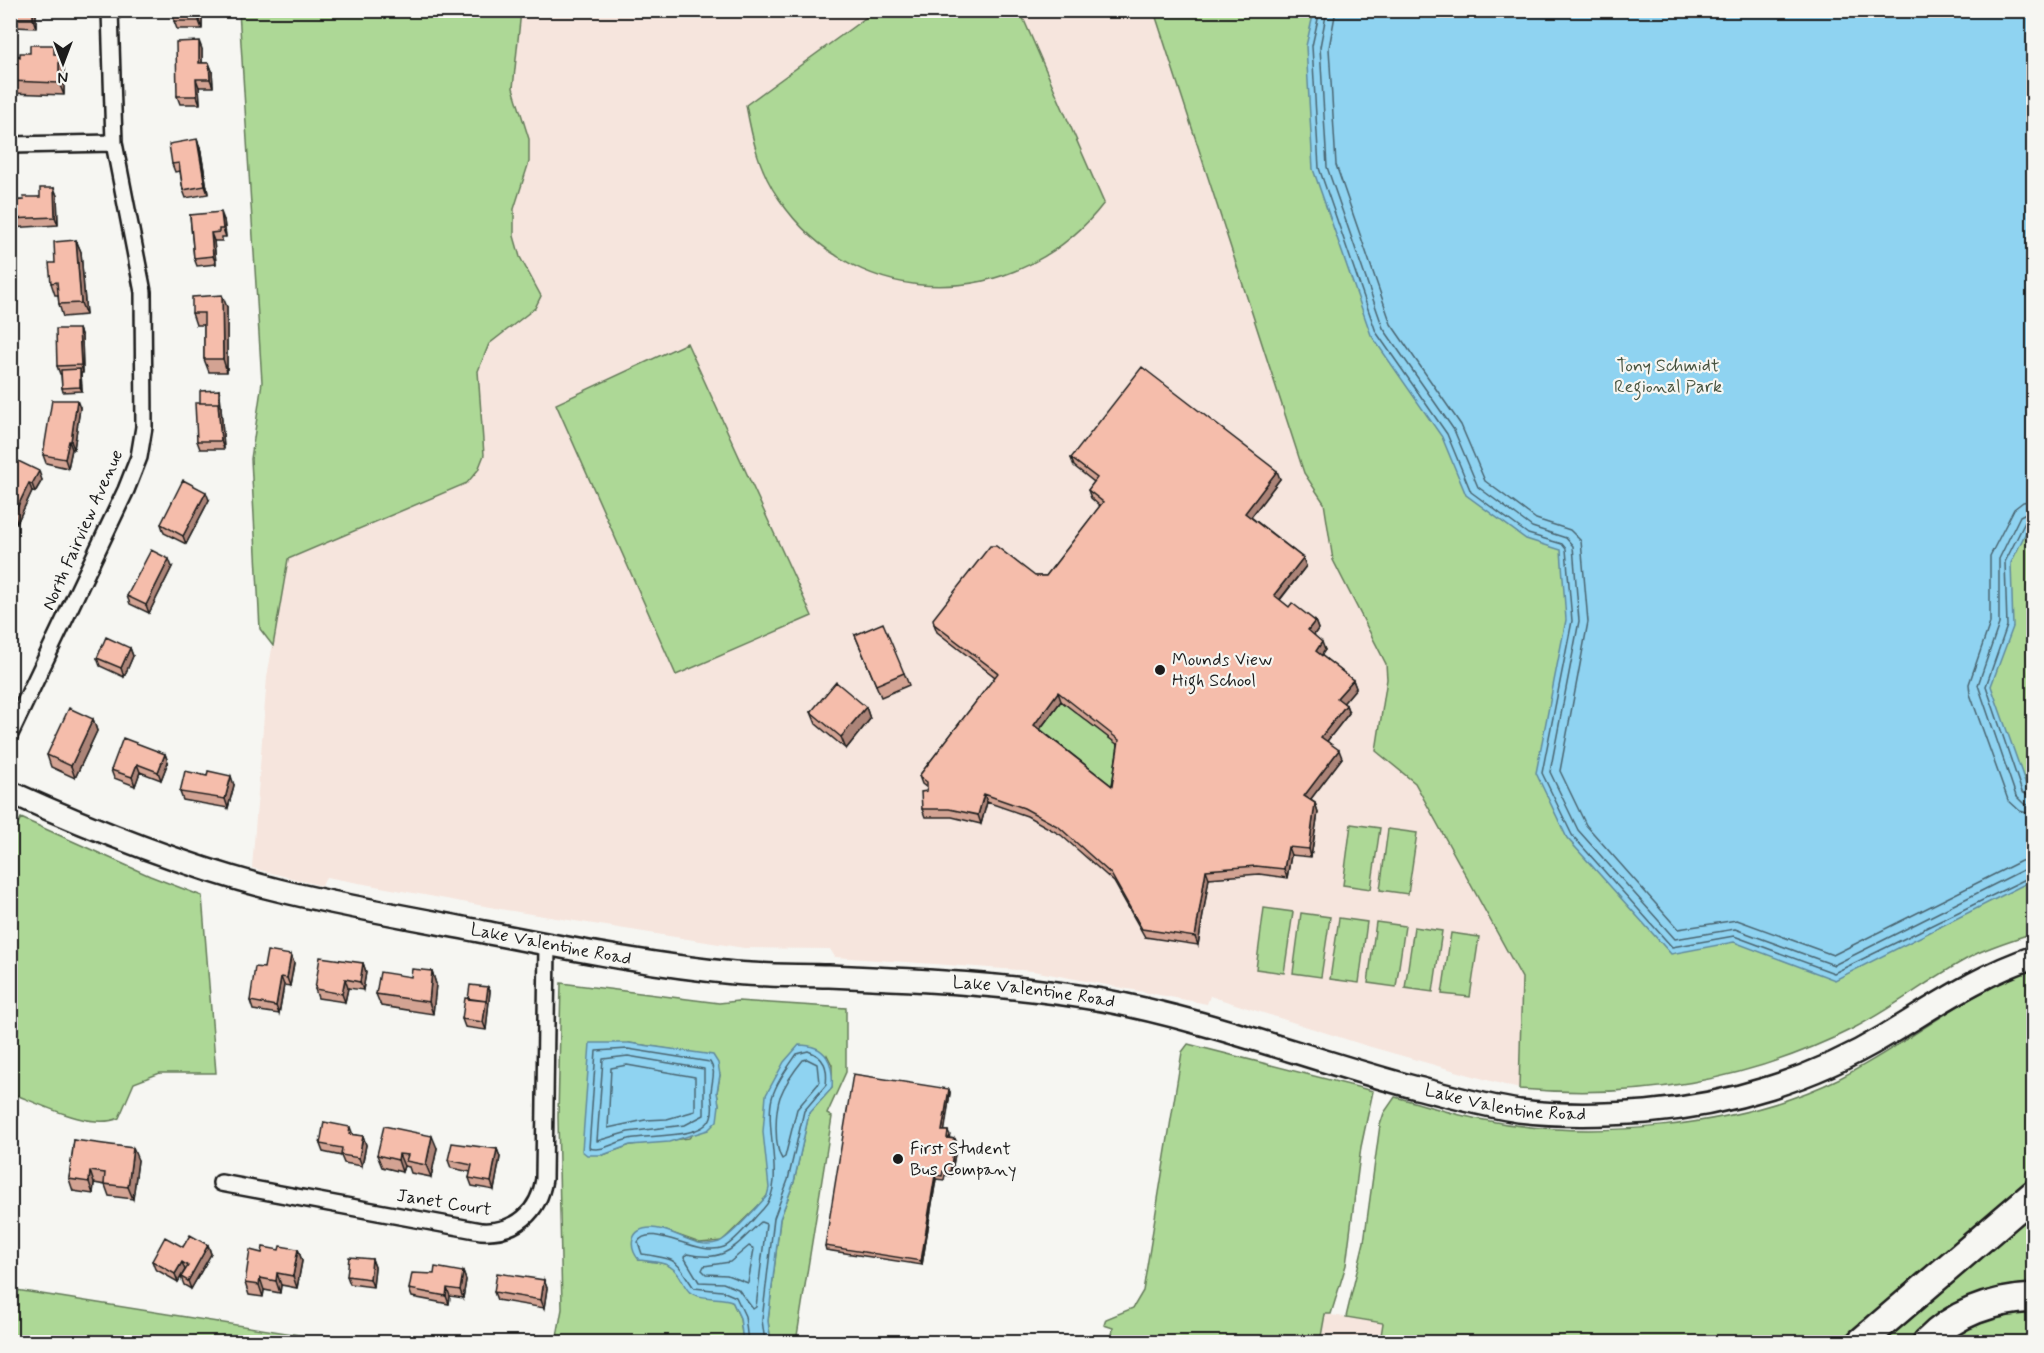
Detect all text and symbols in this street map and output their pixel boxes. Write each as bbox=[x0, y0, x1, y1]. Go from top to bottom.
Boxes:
north arrow bbox=[33, 33, 93, 93]
text: N bbox=[58, 66, 68, 87]
park label: Tony Schmidt Regional Park bbox=[1614, 354, 1722, 401]
street label: North Fairview Avenue bbox=[37, 446, 129, 614]
place label: Mounds View High School bbox=[1172, 648, 1272, 695]
marker: Mounds View High School bbox=[1153, 663, 1167, 677]
street label: Lake Valentine Road bbox=[468, 918, 633, 971]
street label: Lake Valentine Road bbox=[952, 971, 1117, 1014]
street label: Lake Valentine Road bbox=[1422, 1078, 1586, 1127]
place label: First Student Bus Company bbox=[910, 1137, 1016, 1182]
marker: First Student Bus Company bbox=[891, 1152, 905, 1166]
street label: Janet Court bbox=[395, 1184, 493, 1222]

